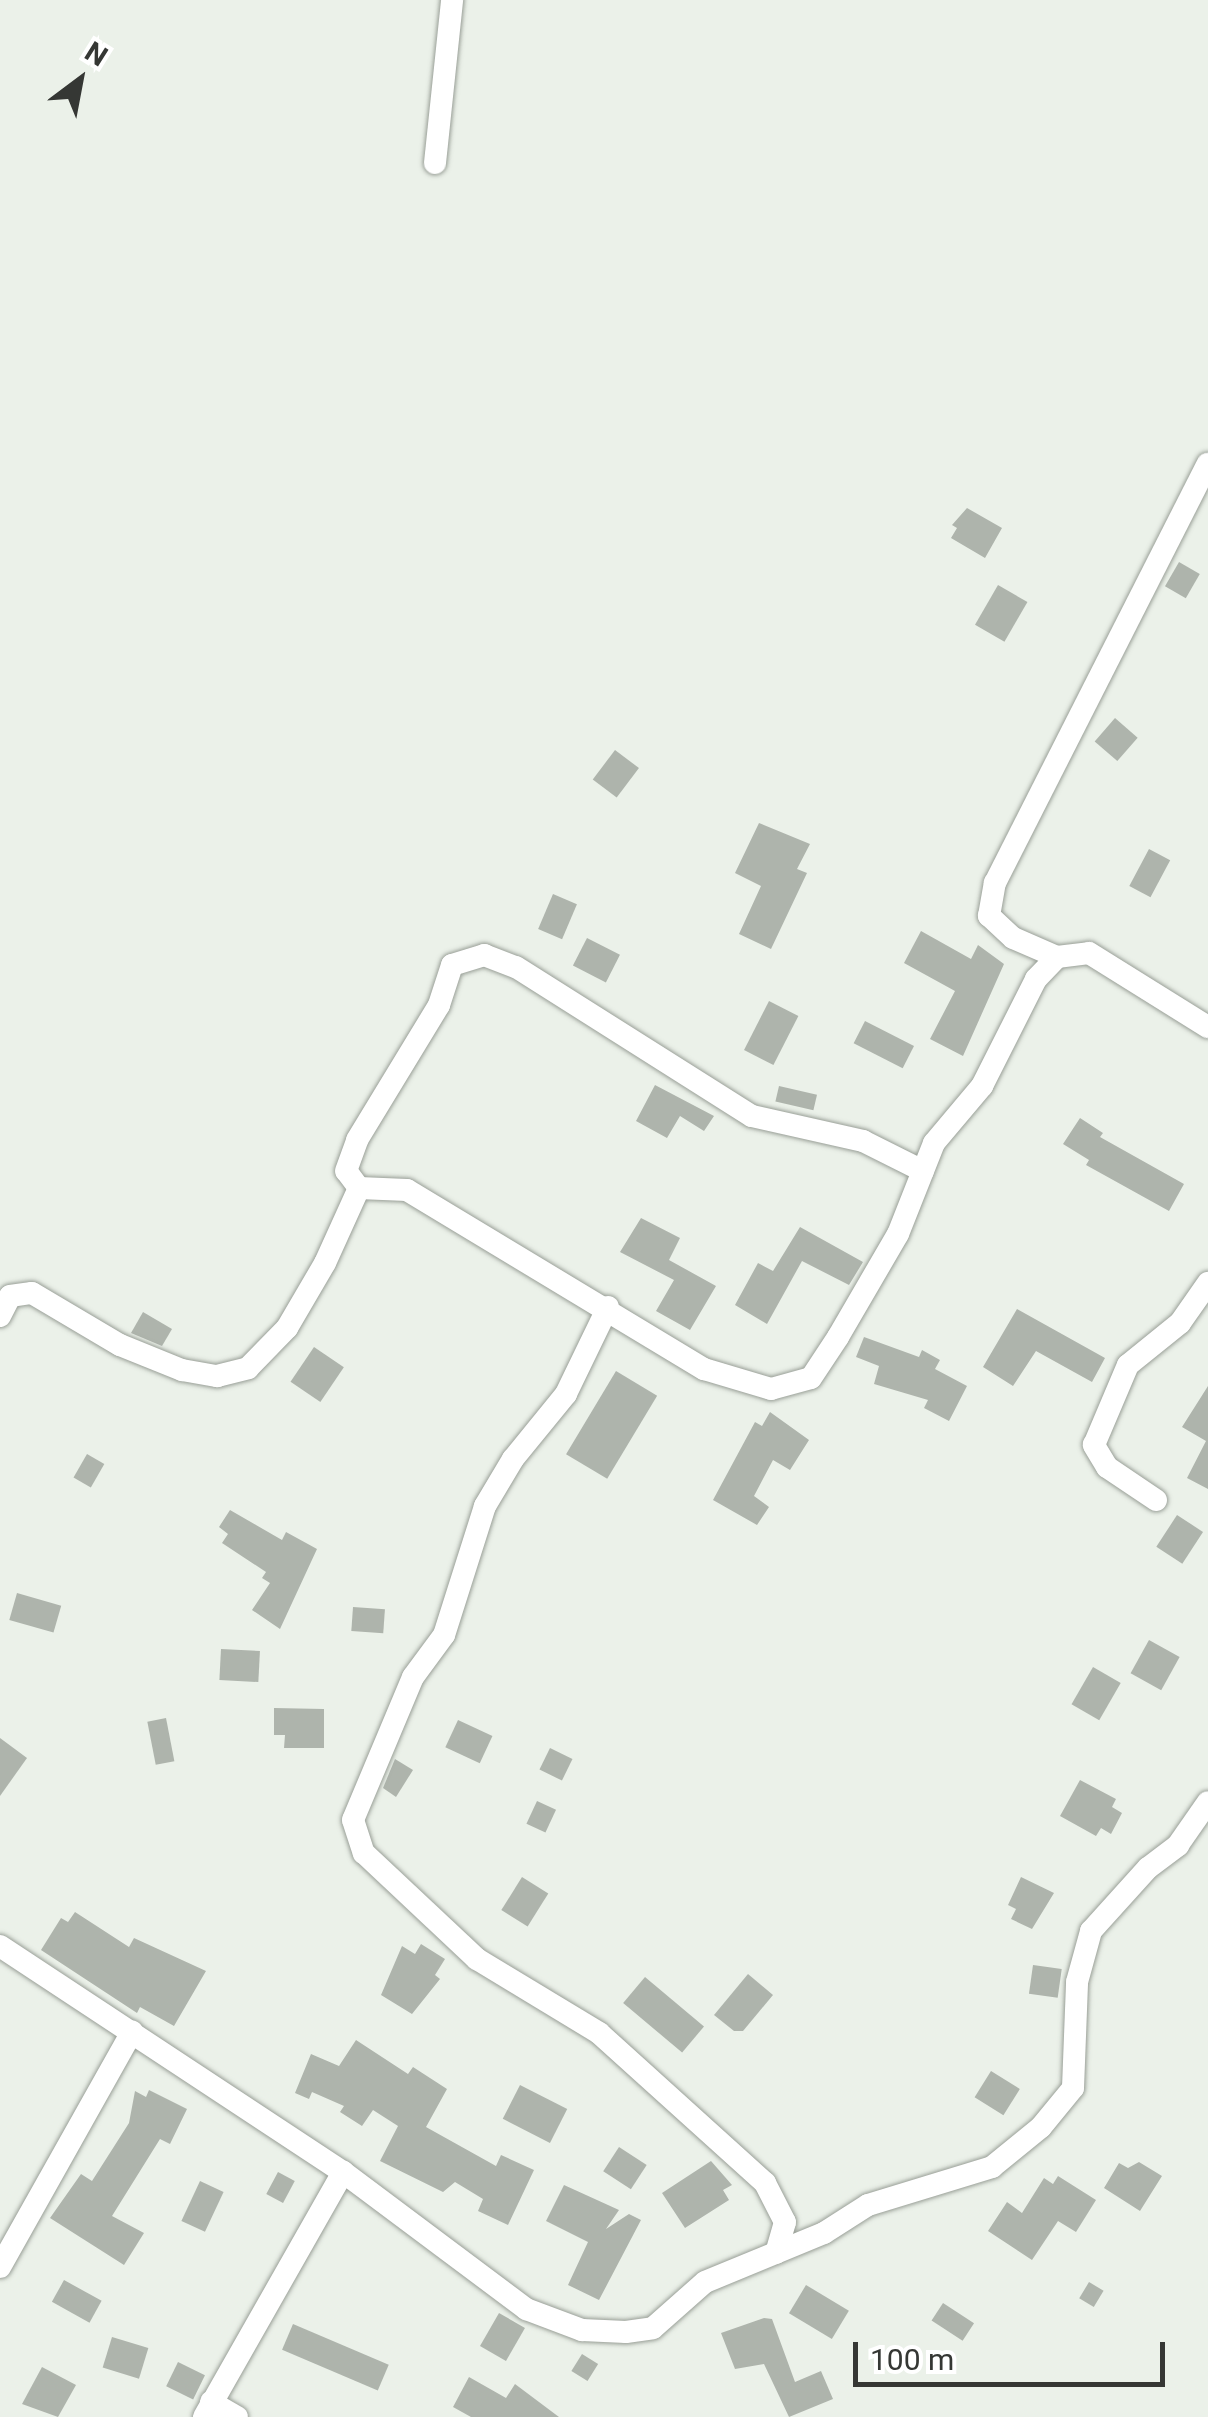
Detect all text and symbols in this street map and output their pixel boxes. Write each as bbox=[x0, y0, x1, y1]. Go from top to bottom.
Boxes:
north arrow bbox=[30, 30, 130, 130]
text: N bbox=[79, 35, 113, 73]
scale bar bbox=[858, 2322, 1170, 2384]
text: 100 m bbox=[870, 2342, 954, 2377]

